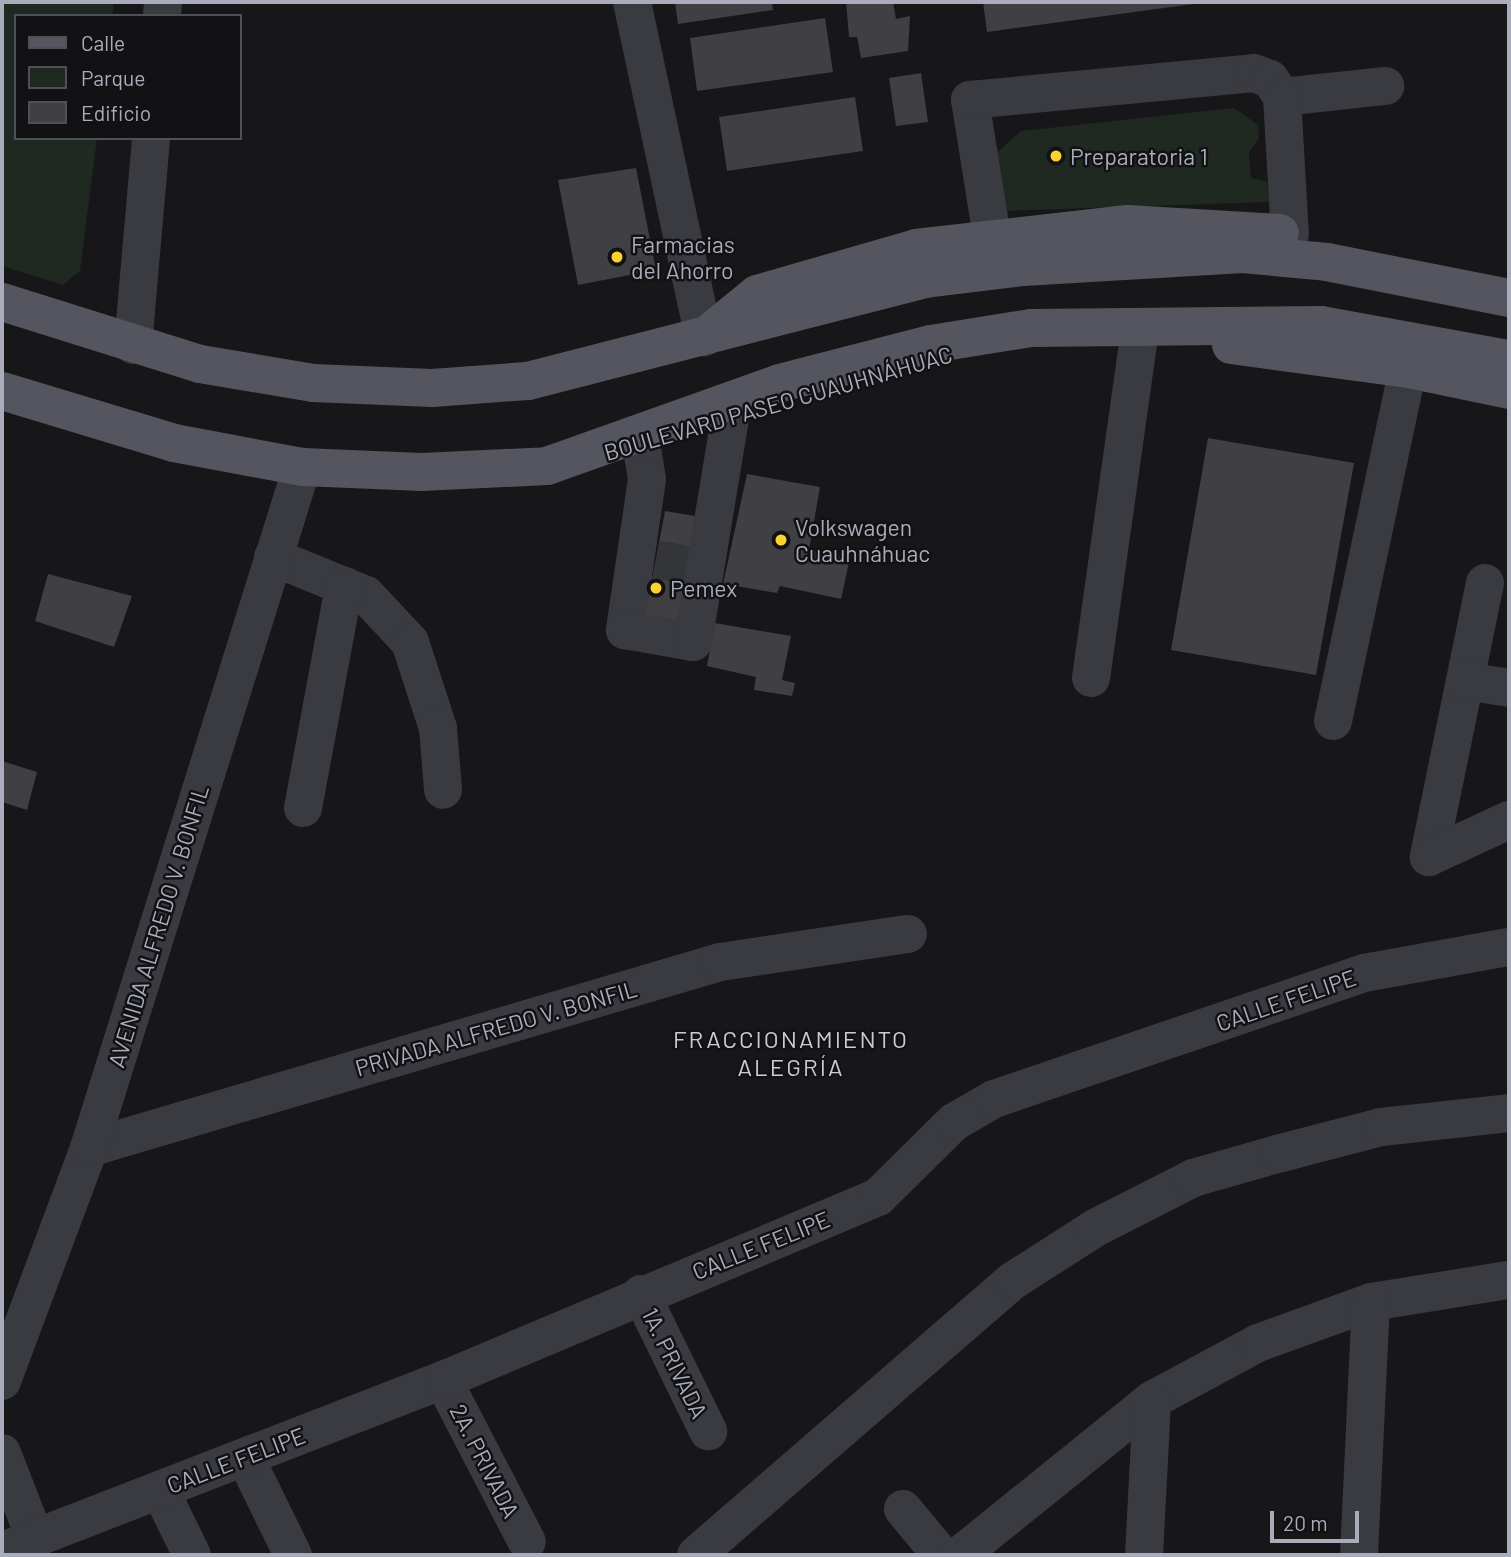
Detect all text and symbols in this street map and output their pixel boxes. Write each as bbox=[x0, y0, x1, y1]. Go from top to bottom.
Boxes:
legend bbox=[14, 14, 242, 140]
text: Calle bbox=[81, 30, 125, 55]
text: Parque bbox=[81, 65, 146, 90]
text: Edificio bbox=[81, 100, 151, 125]
place label: Preparatoria 1 bbox=[1070, 142, 1208, 170]
marker: Preparatoria 1 bbox=[1048, 148, 1064, 164]
place label: Farmacias del Ahorro bbox=[631, 230, 735, 284]
marker: Farmacias del Ahorro bbox=[609, 249, 625, 265]
street label: BOULEVARD PASEO CUAUHNÁHUAC bbox=[601, 340, 955, 466]
place label: Volkswagen Cuauhnáhuac bbox=[795, 513, 930, 567]
marker: Volkswagen Cuauhnáhuac bbox=[773, 532, 789, 548]
place label: Pemex bbox=[670, 574, 737, 602]
marker: Pemex bbox=[648, 580, 664, 596]
street label: AVENIDA ALFREDO V. BONFIL bbox=[102, 781, 214, 1071]
street label: CALLE FELIPE bbox=[1212, 963, 1360, 1037]
street label: PRIVADA ALFREDO V. BONFIL bbox=[352, 975, 640, 1081]
district label: FRACCIONAMIENTO ALEGRÍA bbox=[675, 1025, 907, 1081]
street label: CALLE FELIPE bbox=[688, 1205, 834, 1285]
street label: 1A. PRIVADA bbox=[636, 1303, 714, 1423]
street label: 2A. PRIVADA bbox=[445, 1400, 525, 1522]
street label: CALLE FELIPE bbox=[163, 1421, 309, 1499]
scale bar bbox=[1273, 1498, 1362, 1542]
text: 20 m bbox=[1283, 1510, 1328, 1535]

